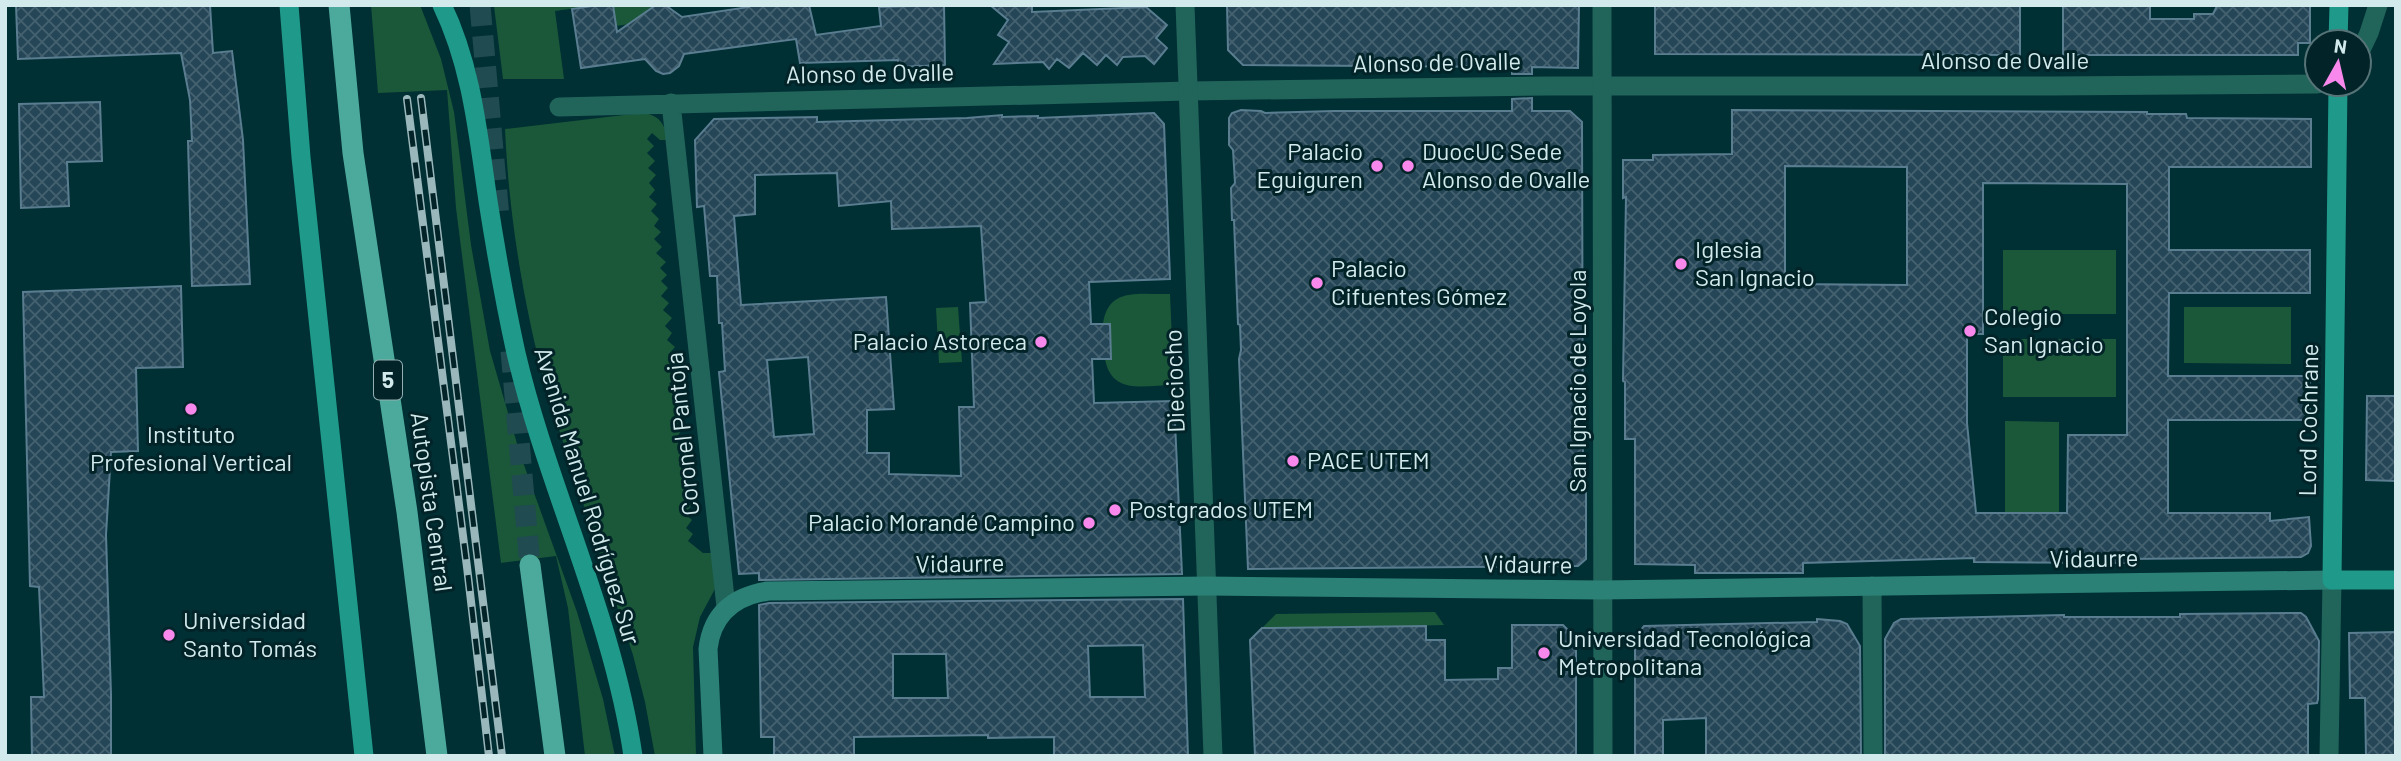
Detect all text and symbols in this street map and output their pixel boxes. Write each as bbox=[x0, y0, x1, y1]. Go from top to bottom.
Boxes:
north arrow bbox=[2303, 28, 2373, 98]
text: N bbox=[2333, 33, 2348, 58]
street label: Alonso de Ovalle bbox=[1921, 45, 2089, 74]
street label: Alonso de Ovalle bbox=[1353, 46, 1521, 77]
street label: Alonso de Ovalle bbox=[786, 57, 954, 88]
place label: Palacio Eguiguren bbox=[1257, 136, 1363, 193]
place label: DuocUC Sede Alonso de Ovalle bbox=[1422, 136, 1590, 193]
marker: Palacio Eguiguren bbox=[1369, 158, 1385, 174]
marker: DuocUC Sede Alonso de Ovalle bbox=[1400, 158, 1416, 174]
place label: Iglesia San Ignacio bbox=[1695, 234, 1815, 291]
place label: Palacio Cifuentes Gómez bbox=[1331, 253, 1507, 310]
marker: Iglesia San Ignacio bbox=[1673, 256, 1689, 272]
street label: San Ignacio de Loyola bbox=[1562, 269, 1591, 493]
marker: Palacio Cifuentes Gómez bbox=[1309, 275, 1325, 291]
place label: Colegio San Ignacio bbox=[1984, 301, 2104, 358]
marker: Colegio San Ignacio bbox=[1962, 323, 1978, 339]
place label: Palacio Astoreca bbox=[853, 326, 1027, 355]
street label: Dieciocho bbox=[1157, 329, 1190, 433]
marker: Palacio Astoreca bbox=[1033, 334, 1049, 350]
street label: Avenida Manuel Rodríguez Sur bbox=[529, 343, 648, 648]
street label: Lord Cochrane bbox=[2292, 343, 2323, 497]
street label: Coronel Pantoja bbox=[659, 351, 705, 517]
road number: 5 bbox=[374, 360, 402, 400]
marker: Instituto Profesional Vertical bbox=[183, 401, 199, 417]
street label: Autopista Central bbox=[406, 410, 459, 593]
place label: Instituto Profesional Vertical bbox=[90, 419, 292, 476]
place label: PACE UTEM bbox=[1307, 445, 1430, 474]
marker: PACE UTEM bbox=[1285, 453, 1301, 469]
place label: Postgrados UTEM bbox=[1129, 494, 1313, 523]
marker: Postgrados UTEM bbox=[1107, 502, 1123, 518]
place label: Palacio Morandé Campino bbox=[808, 507, 1075, 536]
marker: Palacio Morandé Campino bbox=[1081, 515, 1097, 531]
street label: Vidaurre bbox=[2049, 542, 2139, 573]
street label: Vidaurre bbox=[915, 547, 1005, 578]
street label: Vidaurre bbox=[1483, 548, 1573, 579]
place label: Universidad Santo Tomás bbox=[183, 605, 317, 662]
place label: Universidad Tecnológica Metropolitana bbox=[1558, 623, 1811, 680]
marker: Universidad Santo Tomás bbox=[161, 627, 177, 643]
marker: Universidad Tecnológica Metropolitana bbox=[1536, 645, 1552, 661]

